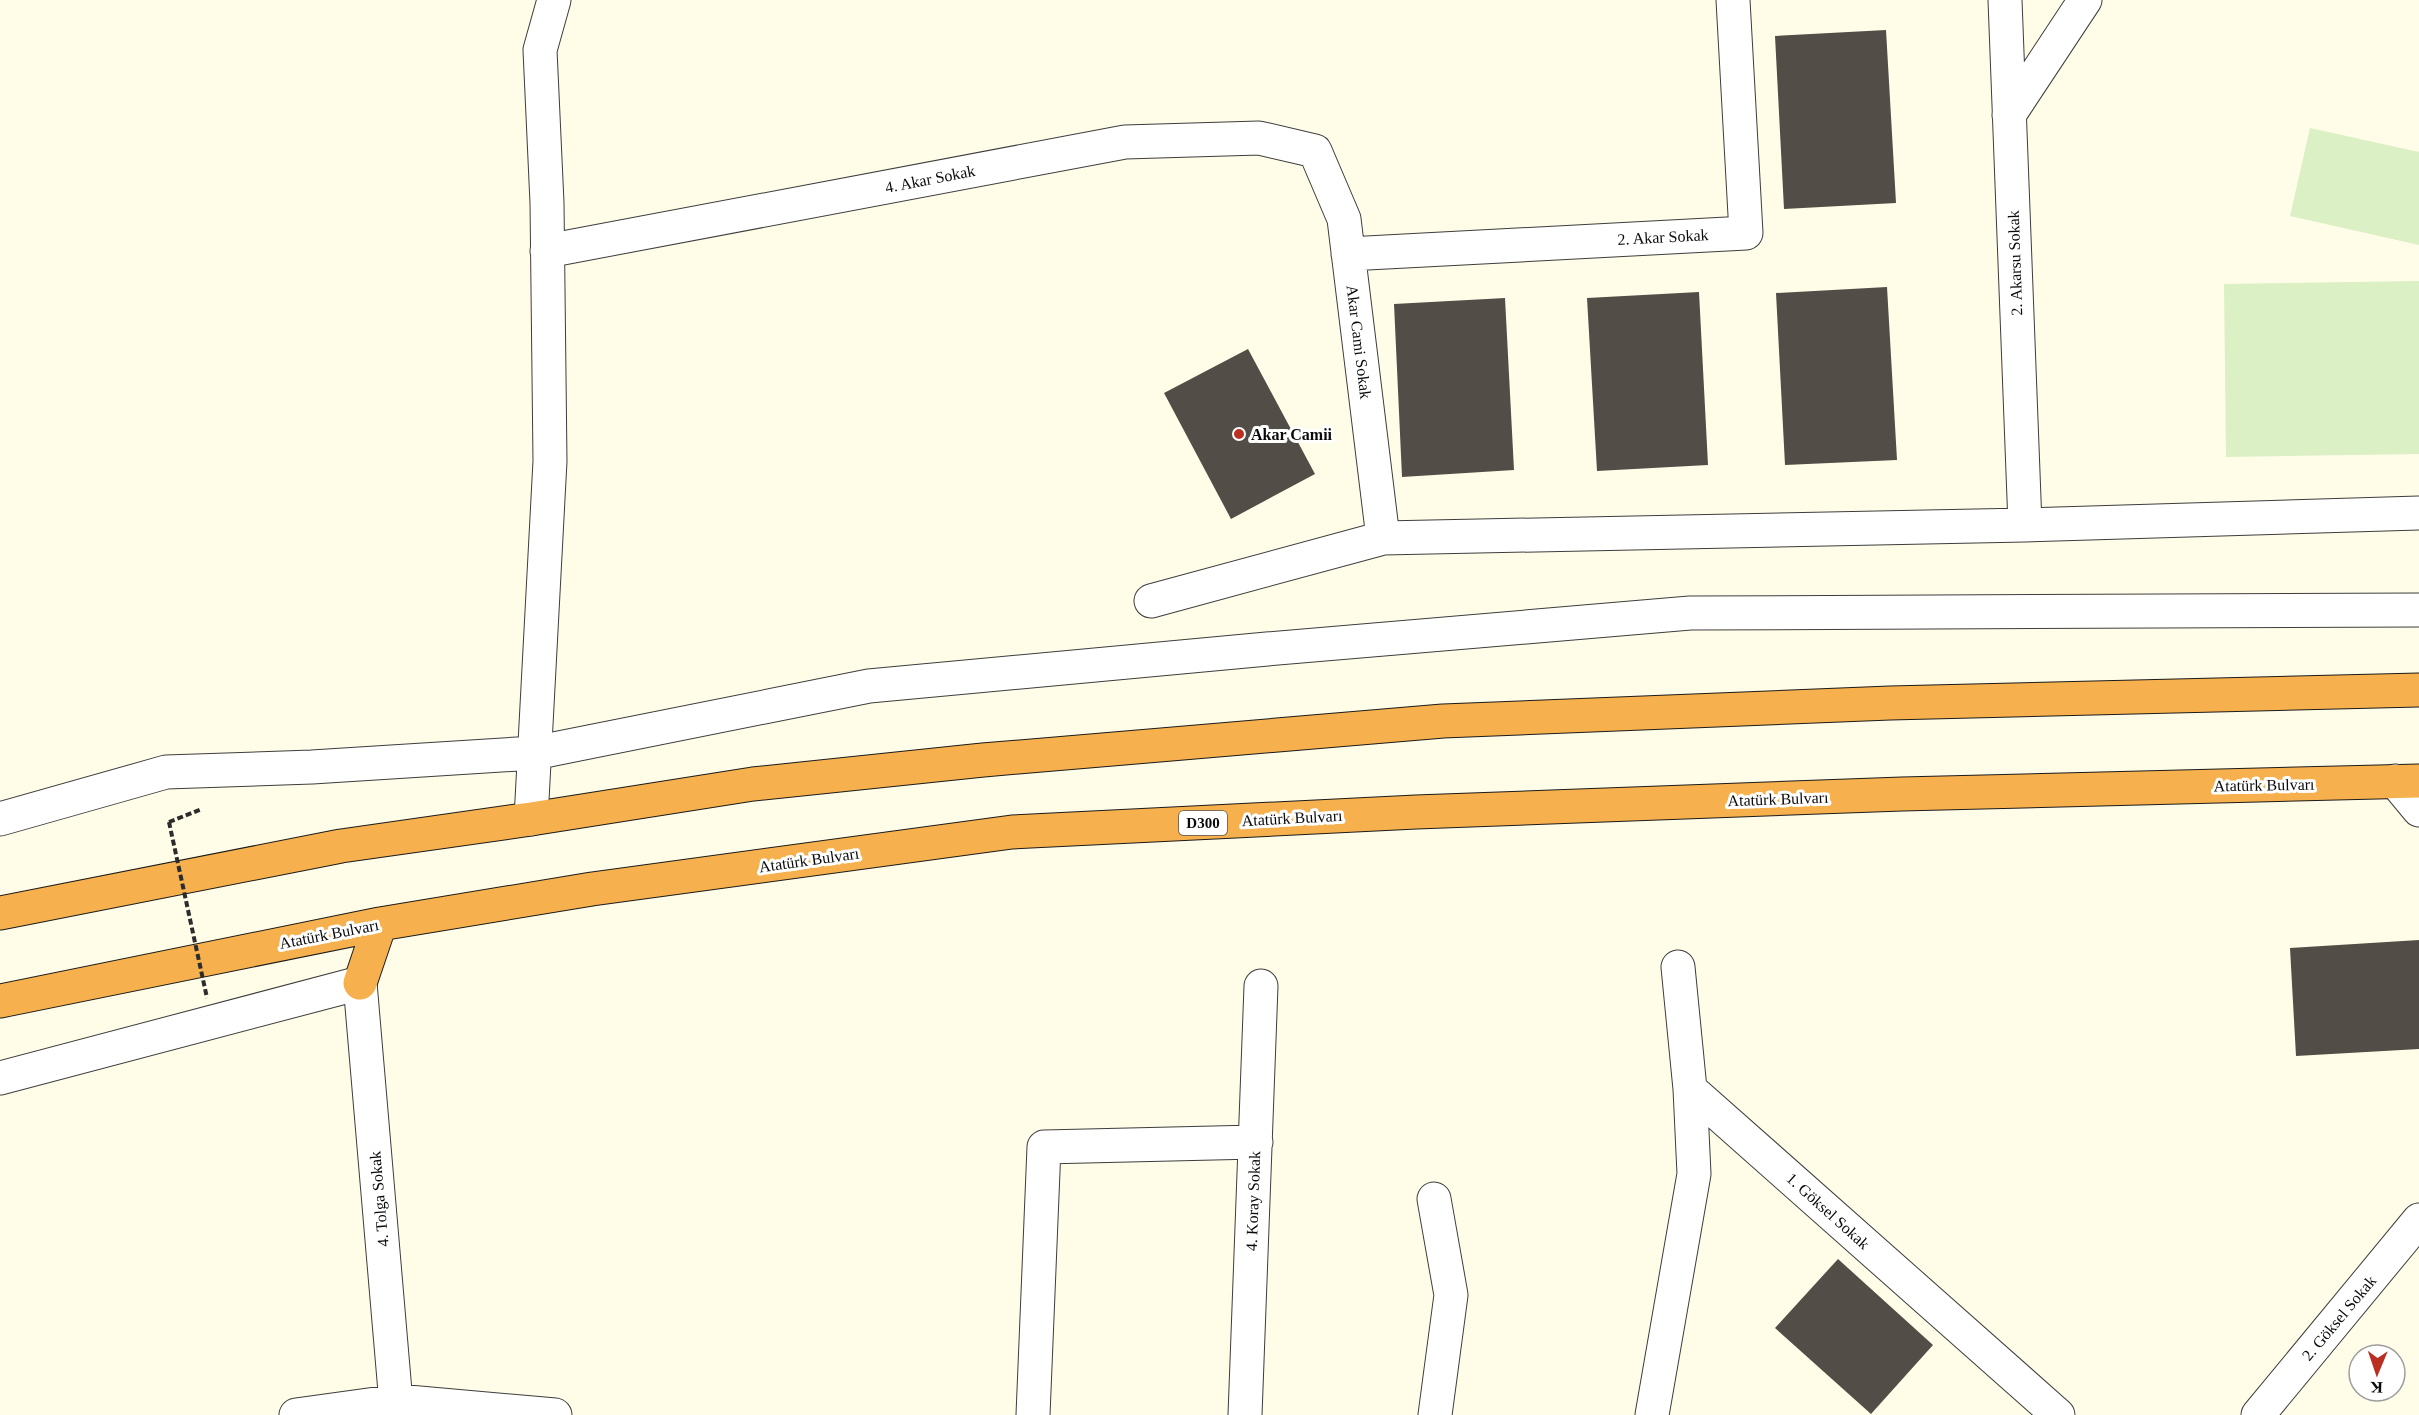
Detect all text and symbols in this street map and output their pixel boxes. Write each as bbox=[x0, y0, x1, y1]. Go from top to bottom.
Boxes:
street label: 4. Akar Sokak bbox=[884, 162, 976, 196]
street label: 2. Akarsu Sokak bbox=[2005, 210, 2025, 316]
street label: 2. Akar Sokak bbox=[1617, 226, 1709, 248]
street label: Akar Cami Sokak bbox=[1344, 284, 1374, 400]
place label: Akar Camii bbox=[1251, 426, 1333, 443]
marker: Akar Camii bbox=[1232, 427, 1246, 441]
street label: Atatürk Bulvarı bbox=[2213, 776, 2315, 794]
street label: Atatürk Bulvarı bbox=[1727, 789, 1829, 809]
street label: Atatürk Bulvarı bbox=[1241, 807, 1343, 829]
road number: D300 bbox=[1179, 811, 1227, 835]
street label: Atatürk Bulvarı bbox=[758, 844, 861, 875]
street label: Atatürk Bulvarı bbox=[278, 916, 381, 952]
street label: 4. Tolga Sokak bbox=[366, 1150, 393, 1248]
street label: 4. Koray Sokak bbox=[1243, 1151, 1264, 1251]
street label: 1. Göksel Sokak bbox=[1783, 1169, 1873, 1253]
street label: 2. Göksel Sokak bbox=[2299, 1272, 2379, 1364]
north arrow bbox=[2347, 1343, 2407, 1403]
text: K bbox=[2369, 1379, 2383, 1396]

